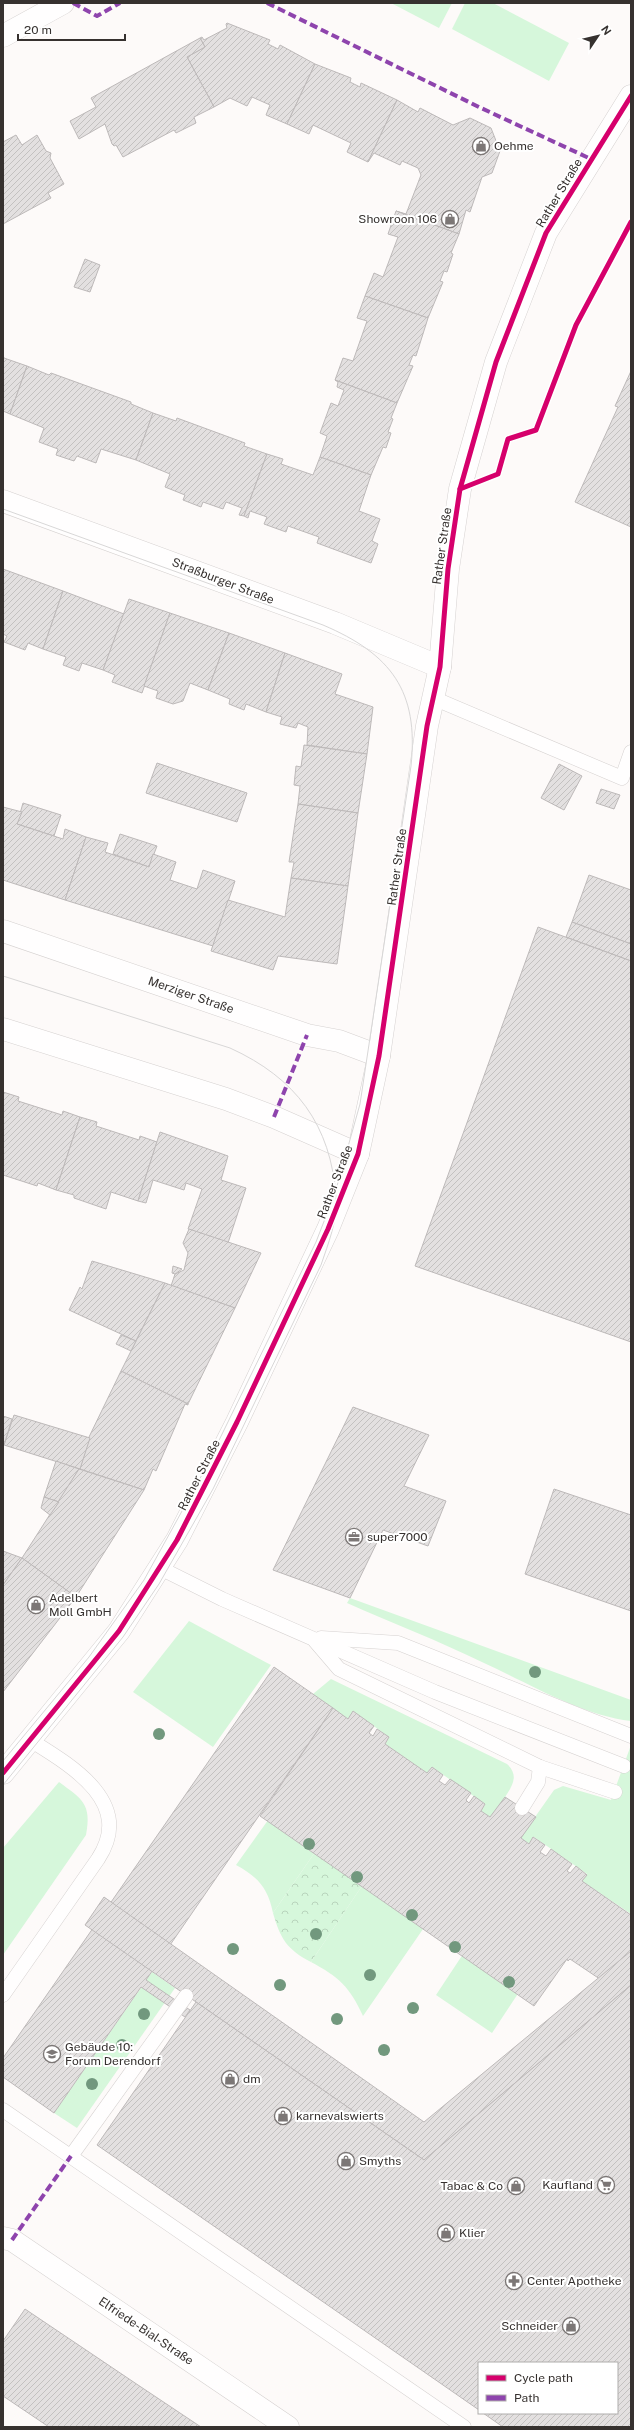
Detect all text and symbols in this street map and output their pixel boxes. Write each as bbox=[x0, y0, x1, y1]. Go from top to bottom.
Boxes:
scale bar bbox=[18, 16, 125, 42]
north arrow bbox=[578, 16, 618, 56]
text: 20 m bbox=[24, 23, 52, 37]
text: N bbox=[599, 23, 614, 37]
shop icon: Oehme bbox=[471, 136, 491, 156]
place label: Oehme bbox=[494, 139, 534, 153]
street label: Rather Straße bbox=[533, 156, 585, 230]
shop icon: Showroon 106 bbox=[440, 209, 460, 229]
place label: Showroon 106 bbox=[358, 212, 437, 226]
street label: Rather Straße bbox=[430, 506, 454, 586]
street label: Straßburger Straße bbox=[170, 555, 276, 607]
street label: Rather Straße bbox=[385, 827, 409, 907]
street label: Merziger Straße bbox=[146, 974, 236, 1016]
street label: Rather Straße bbox=[315, 1143, 356, 1221]
street label: Rather Straße bbox=[175, 1437, 223, 1513]
office icon: super7000 bbox=[344, 1527, 364, 1547]
place label: super7000 bbox=[367, 1530, 428, 1544]
place label: Adelbert Moll GmbH bbox=[49, 1591, 112, 1619]
shop icon: Adelbert Moll GmbH bbox=[26, 1595, 46, 1615]
place label: Gebäude 10: Forum Derendorf bbox=[65, 2040, 161, 2068]
school or university icon: Gebäude 10: Forum Derendorf bbox=[42, 2044, 62, 2064]
shop icon: dm bbox=[220, 2069, 240, 2089]
place label: dm bbox=[243, 2072, 261, 2086]
shop icon: karnevalswierts bbox=[273, 2106, 293, 2126]
place label: karnevalswierts bbox=[296, 2109, 384, 2123]
shop icon: Smyths bbox=[336, 2151, 356, 2171]
place label: Smyths bbox=[359, 2154, 401, 2168]
supermarket icon: Kaufland bbox=[596, 2175, 616, 2195]
shop icon: Tabac & Co bbox=[506, 2176, 526, 2196]
place label: Kaufland bbox=[542, 2178, 593, 2192]
place label: Tabac & Co bbox=[440, 2179, 503, 2193]
shop icon: Klier bbox=[436, 2223, 456, 2243]
place label: Klier bbox=[459, 2226, 486, 2240]
pharmacy icon: Center Apotheke bbox=[504, 2271, 524, 2291]
place label: Center Apotheke bbox=[527, 2274, 622, 2288]
street label: Elfriede-Bial-Straße bbox=[96, 2294, 196, 2368]
shop icon: Schneider bbox=[561, 2316, 581, 2336]
place label: Schneider bbox=[501, 2319, 558, 2333]
legend bbox=[478, 2362, 618, 2414]
text: Cycle path bbox=[514, 2371, 573, 2385]
text: Path bbox=[514, 2391, 540, 2405]

